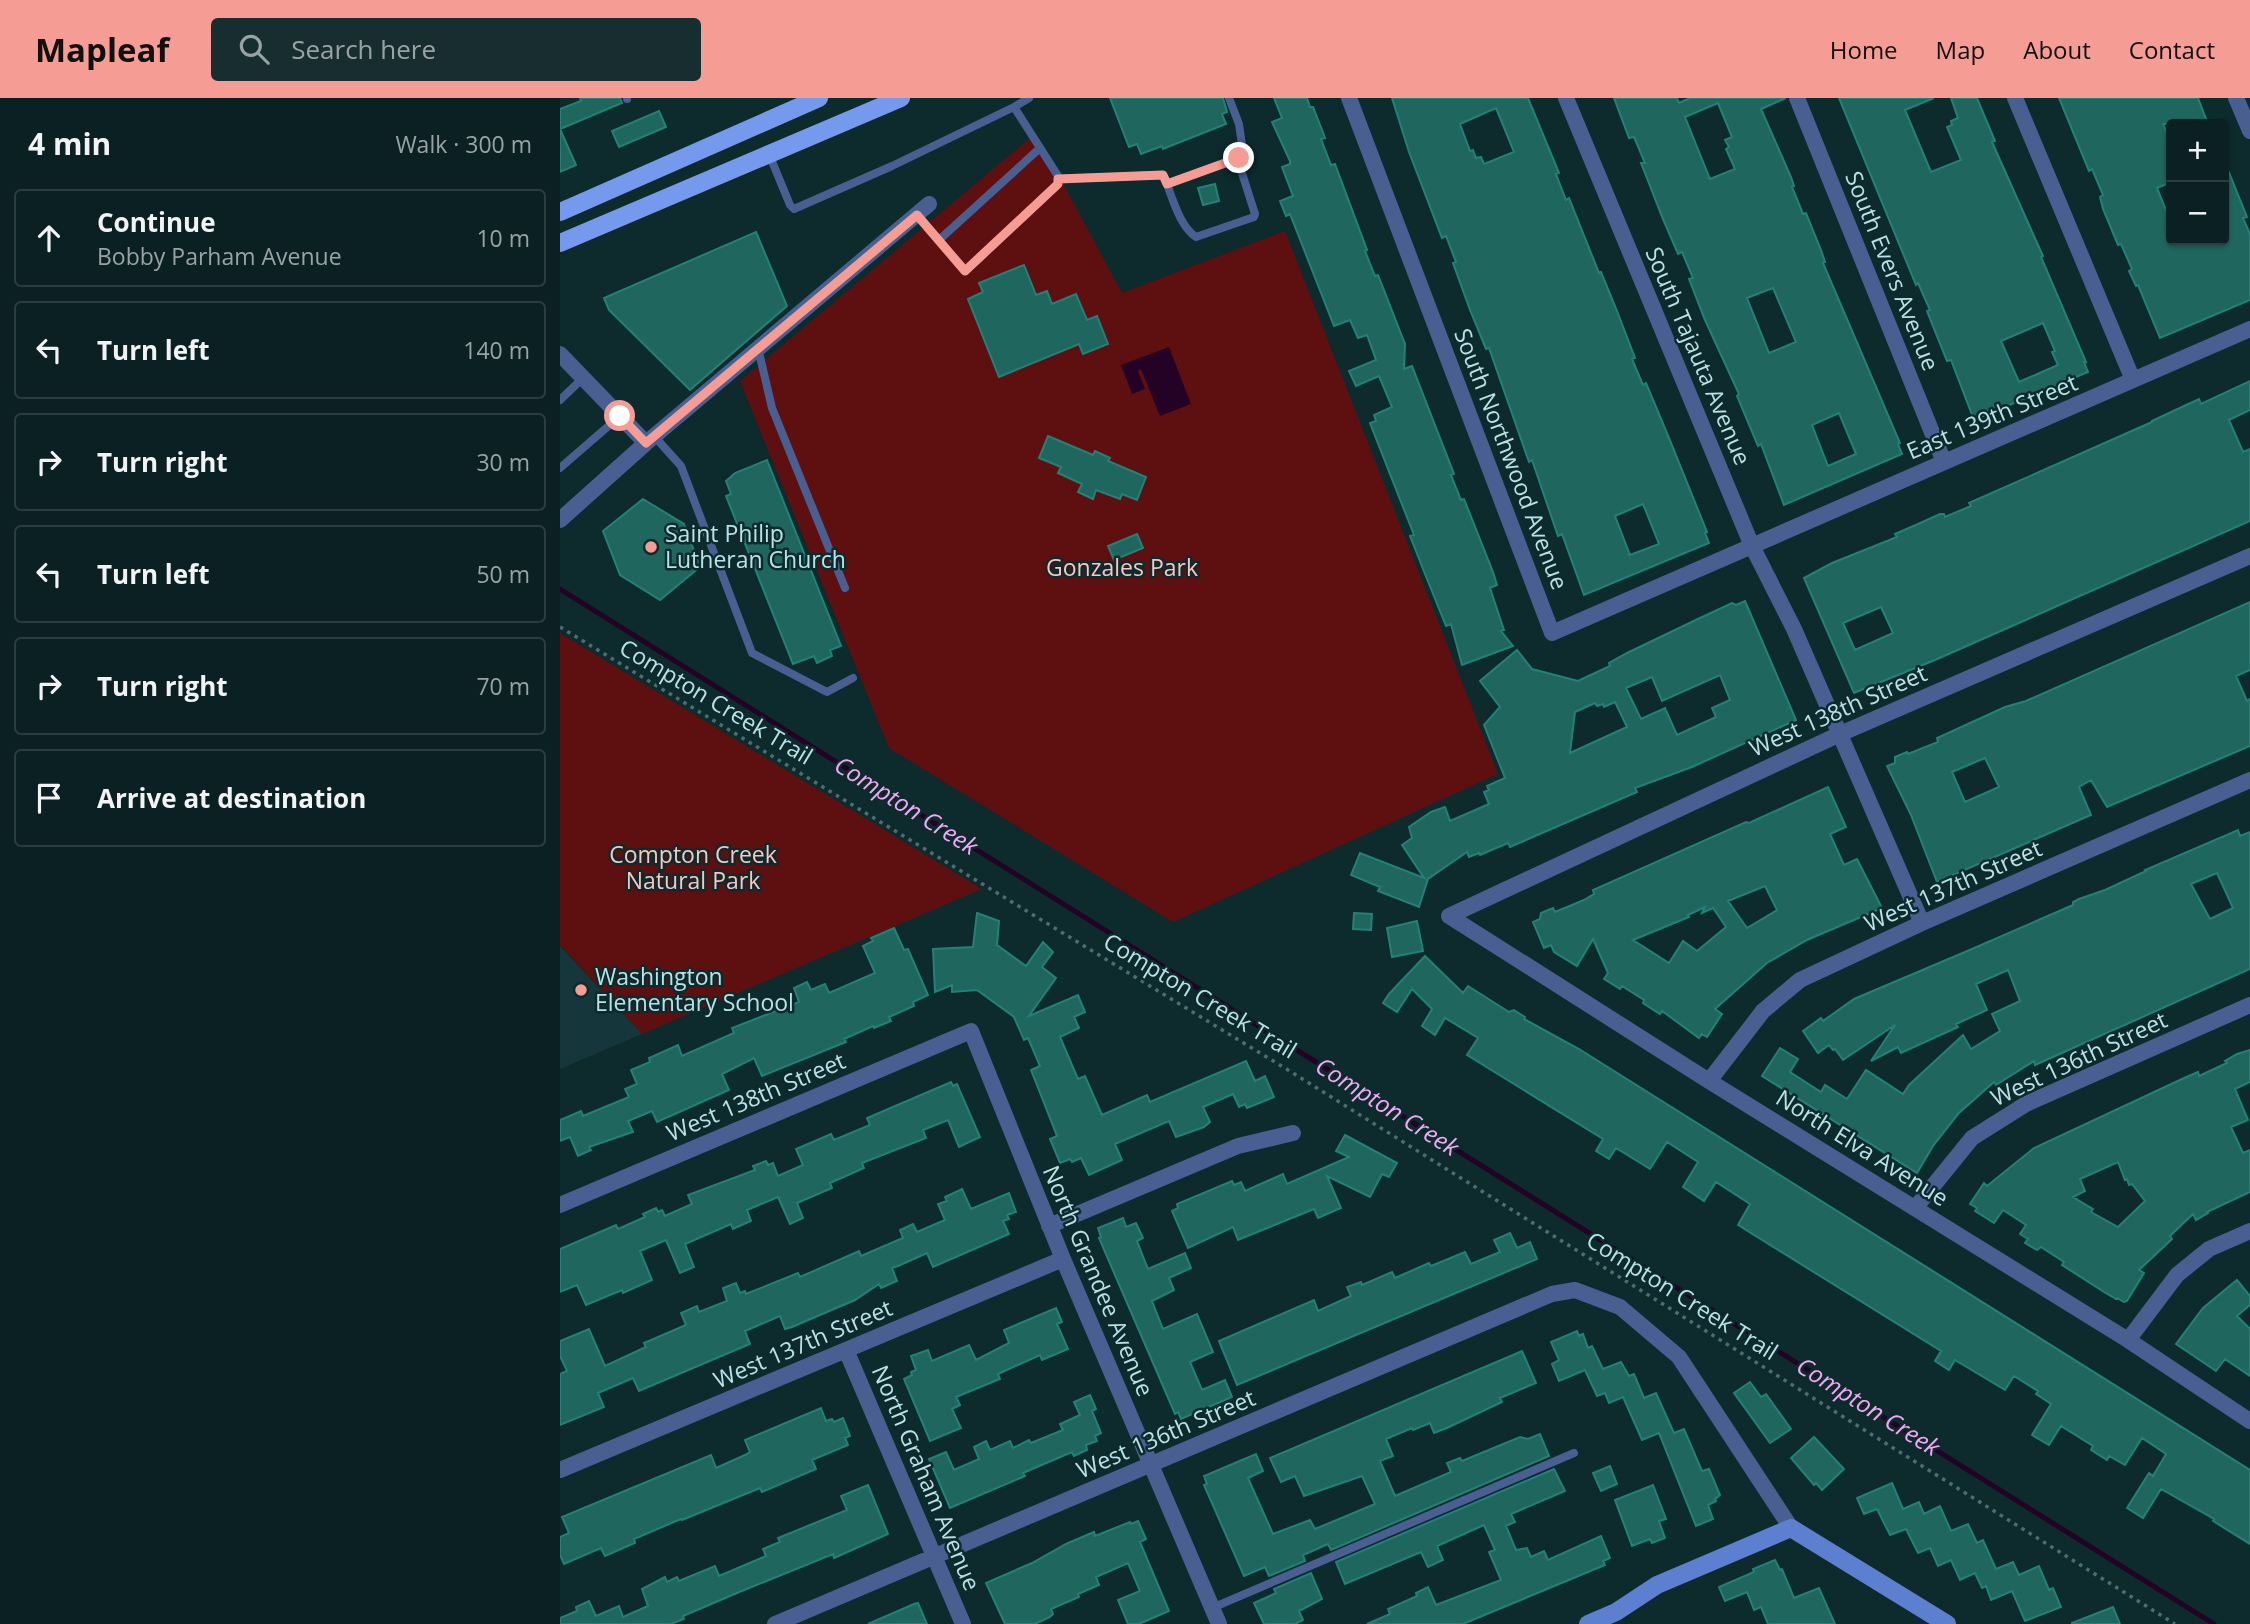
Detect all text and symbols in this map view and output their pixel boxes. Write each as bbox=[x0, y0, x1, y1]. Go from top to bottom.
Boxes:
search box bbox=[211, 18, 701, 81]
text: Mapleaf bbox=[35, 27, 169, 72]
icon: search bbox=[235, 30, 273, 68]
text: Search here bbox=[291, 31, 436, 67]
text: Home bbox=[1830, 33, 1898, 66]
text: Map bbox=[1936, 33, 1985, 66]
text: About bbox=[2023, 33, 2091, 66]
text: Contact bbox=[2129, 33, 2215, 66]
map controls bbox=[2166, 119, 2229, 245]
button: + bbox=[2166, 119, 2229, 182]
text: 4 min bbox=[28, 123, 111, 164]
text: Walk · 300 m bbox=[395, 128, 532, 160]
route end bbox=[1223, 142, 1254, 173]
street label: South Evers Avenue bbox=[1838, 166, 1948, 375]
button: − bbox=[2166, 182, 2229, 245]
text: Continue bbox=[97, 204, 216, 240]
icon: ahead bbox=[30, 219, 68, 257]
text: 10 m bbox=[476, 222, 530, 254]
text: Bobby Parham Avenue bbox=[97, 240, 342, 272]
street label: South Tajauta Avenue bbox=[1638, 242, 1759, 470]
street label: South Northwood Avenue bbox=[1447, 323, 1577, 594]
icon: left bbox=[30, 331, 68, 369]
text: Turn left bbox=[97, 332, 209, 368]
text: 140 m bbox=[463, 334, 530, 366]
street label: East 139th Street bbox=[1901, 366, 2082, 466]
route start bbox=[604, 400, 635, 431]
icon: right bbox=[30, 443, 68, 481]
text: Turn right bbox=[97, 444, 228, 480]
text: 30 m bbox=[476, 446, 530, 478]
place label: Saint Philip Lutheran Church bbox=[665, 517, 846, 575]
marker: Saint Philip Lutheran Church bbox=[643, 539, 659, 555]
park label: Gonzales Park bbox=[1046, 551, 1198, 583]
icon: left bbox=[30, 555, 68, 593]
text: Turn left bbox=[97, 556, 209, 592]
text: 50 m bbox=[476, 558, 530, 590]
street label: Compton Creek Trail bbox=[614, 631, 819, 772]
street label: West 138th Street bbox=[1744, 657, 1931, 764]
icon: right bbox=[30, 667, 68, 705]
text: Turn right bbox=[97, 668, 228, 704]
text: 70 m bbox=[476, 670, 530, 702]
water label: Compton Creek bbox=[829, 748, 986, 863]
icon: arrive bbox=[30, 779, 68, 817]
text: Arrive at destination bbox=[97, 780, 366, 816]
street label: West 137th Street bbox=[1859, 832, 2046, 939]
park label: Compton Creek Natural Park bbox=[609, 838, 777, 896]
street label: Compton Creek Trail bbox=[1098, 925, 1303, 1066]
place label: Washington Elementary School bbox=[595, 960, 794, 1018]
marker: Washington Elementary School bbox=[573, 982, 589, 998]
street label: West 136th Street bbox=[1985, 1003, 2172, 1113]
street label: West 138th Street bbox=[661, 1044, 850, 1148]
water label: Compton Creek bbox=[1310, 1049, 1467, 1164]
street label: North Elva Avenue bbox=[1770, 1081, 1955, 1213]
street label: North Grandee Avenue bbox=[1036, 1160, 1162, 1401]
street label: Compton Creek Trail bbox=[1581, 1223, 1784, 1367]
street label: West 137th Street bbox=[708, 1291, 897, 1395]
water label: Compton Creek bbox=[1791, 1349, 1948, 1464]
street label: North Graham Avenue bbox=[865, 1360, 989, 1595]
street label: West 136th Street bbox=[1071, 1381, 1260, 1485]

